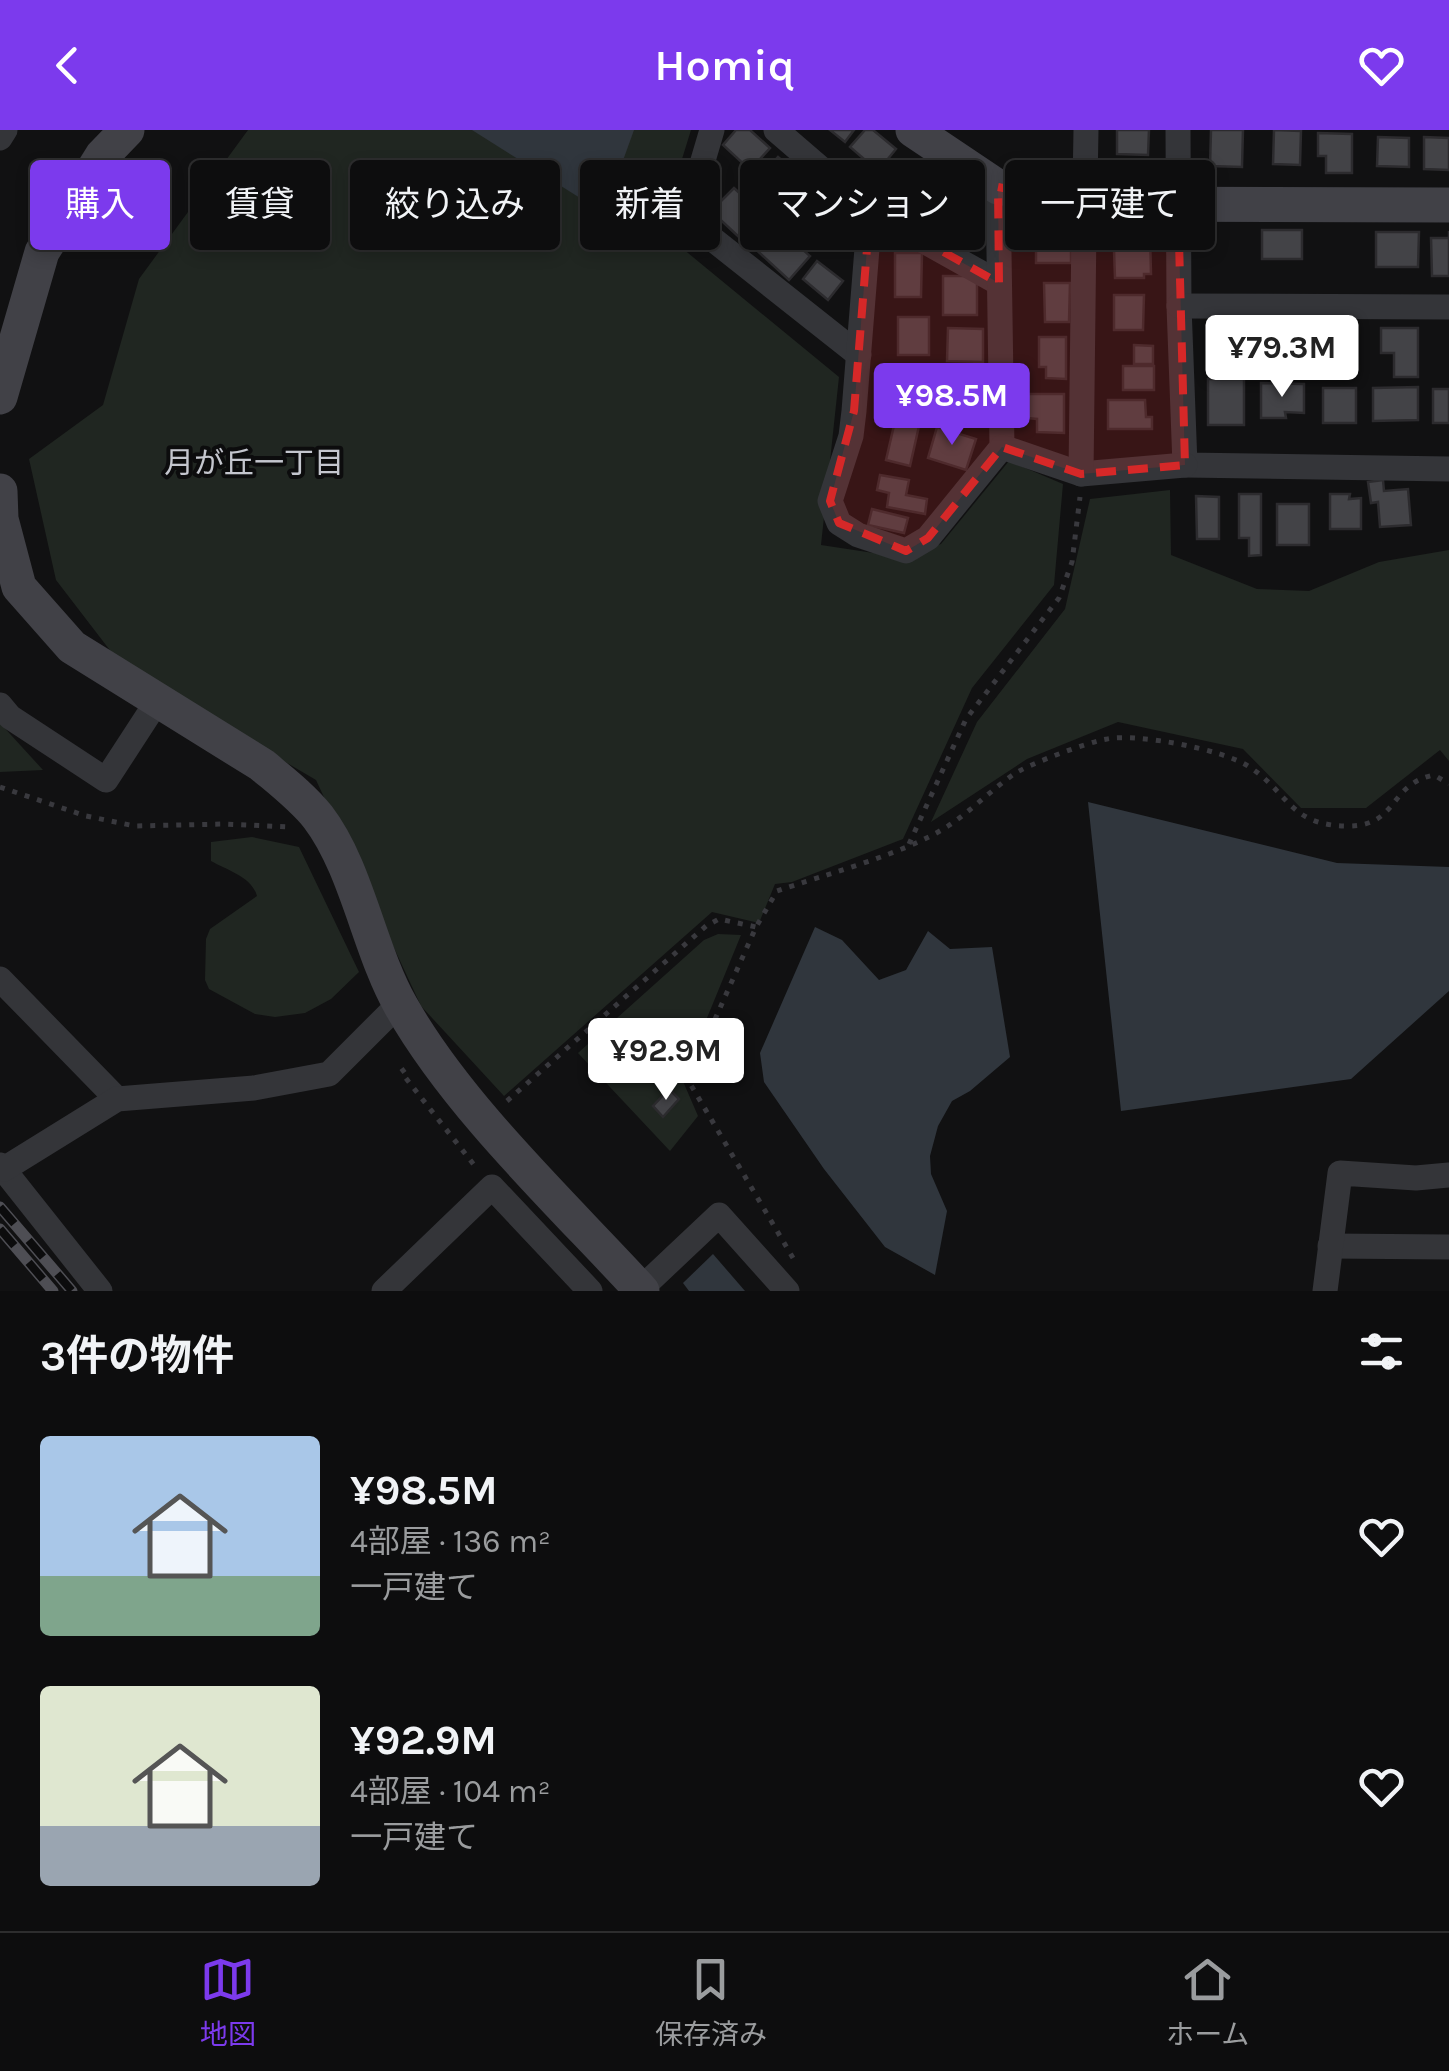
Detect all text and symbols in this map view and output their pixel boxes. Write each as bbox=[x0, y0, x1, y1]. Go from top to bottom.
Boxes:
icon: back bbox=[40, 38, 95, 93]
icon: heart bbox=[1354, 38, 1409, 93]
text: Homiq bbox=[654, 39, 795, 91]
chip: 購入 bbox=[30, 160, 170, 250]
chip: 賃貸 bbox=[190, 160, 330, 250]
chip: 絞り込み bbox=[350, 160, 560, 250]
chip: 新着 bbox=[580, 160, 720, 250]
chip: マンション bbox=[740, 160, 985, 250]
chip: 一戸建て bbox=[1005, 160, 1215, 250]
pin: ¥79.3M bbox=[1201, 315, 1363, 400]
text: ¥79.3M bbox=[1228, 329, 1336, 366]
pin: ¥98.5M bbox=[871, 363, 1033, 448]
text: ¥98.5M bbox=[896, 377, 1008, 414]
district label: 月が丘一丁目 bbox=[164, 445, 344, 481]
pin: ¥92.9M bbox=[585, 1018, 747, 1103]
text: ¥92.9M bbox=[610, 1032, 722, 1069]
icon: filters bbox=[1354, 1324, 1409, 1379]
text: 3件の物件 bbox=[40, 1331, 234, 1381]
text: ¥98.5M bbox=[350, 1465, 498, 1515]
icon: home bbox=[120, 1476, 240, 1596]
icon: heart bbox=[1354, 1509, 1409, 1564]
text: 4部屋 · 136 m² bbox=[350, 1523, 551, 1560]
text: 一戸建て bbox=[350, 1569, 478, 1606]
text: ¥92.9M bbox=[350, 1715, 497, 1765]
icon: home bbox=[120, 1726, 240, 1846]
icon: heart bbox=[1354, 1759, 1409, 1814]
text: 4部屋 · 104 m² bbox=[350, 1773, 551, 1810]
text: 一戸建て bbox=[350, 1819, 478, 1856]
tab: 地図 bbox=[200, 1952, 256, 2052]
tab: 保存済み bbox=[655, 1952, 767, 2052]
tab: ホーム bbox=[1166, 1952, 1249, 2052]

